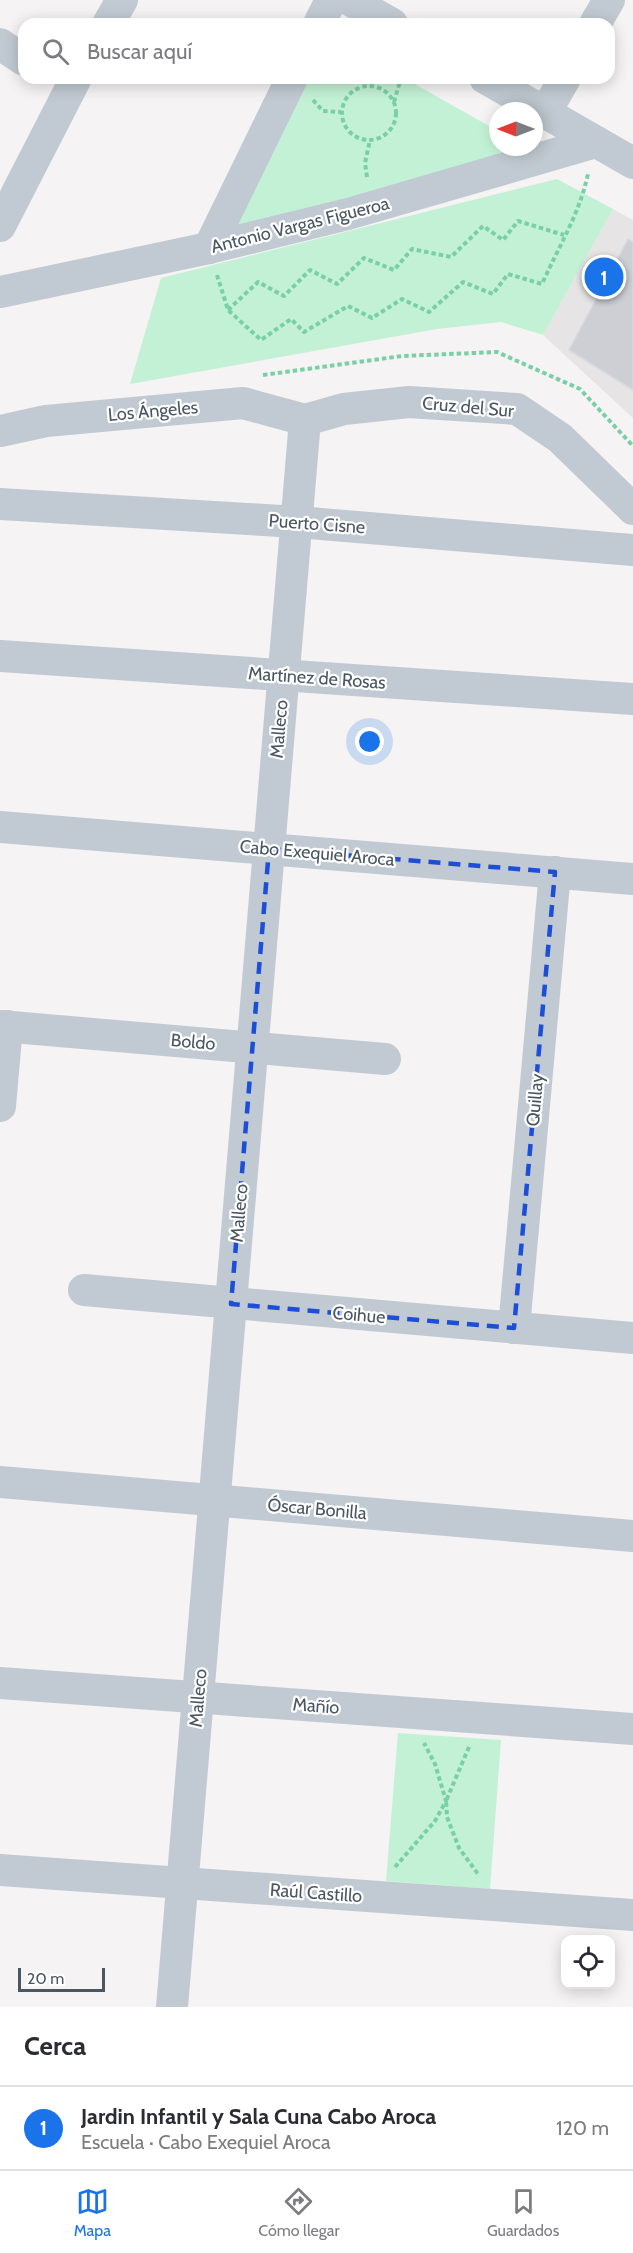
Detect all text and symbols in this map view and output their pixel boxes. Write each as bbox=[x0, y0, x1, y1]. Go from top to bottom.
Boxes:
search box bbox=[18, 18, 615, 84]
icon: search bbox=[39, 35, 72, 68]
text: Buscar aquí bbox=[87, 38, 192, 65]
north arrow bbox=[489, 102, 543, 156]
street label: Antonio Vargas Figueroa bbox=[209, 192, 392, 258]
pin: 1 bbox=[584, 254, 624, 300]
street label: Cruz del Sur bbox=[421, 392, 515, 422]
street label: Los Ángeles bbox=[107, 396, 199, 426]
street label: Puerto Cisne bbox=[268, 510, 366, 538]
street label: Martínez de Rosas bbox=[248, 662, 386, 694]
street label: Malleco bbox=[265, 699, 293, 759]
your location bbox=[355, 727, 384, 756]
street label: Cabo Exequiel Aroca bbox=[239, 835, 396, 871]
street label: Boldo bbox=[170, 1029, 216, 1055]
street label: Quillay bbox=[522, 1073, 548, 1127]
street label: Malleco bbox=[225, 1183, 253, 1243]
street label: Coihue bbox=[332, 1302, 386, 1328]
street label: Óscar Bonilla bbox=[267, 1494, 368, 1524]
street label: Malleco bbox=[184, 1668, 212, 1728]
street label: Mañío bbox=[292, 1693, 340, 1719]
street label: Raúl Castillo bbox=[269, 1879, 363, 1907]
map controls bbox=[561, 1935, 615, 1989]
button: locate bbox=[561, 1935, 615, 1989]
scale bar bbox=[18, 1965, 105, 1992]
text: 20 m bbox=[27, 1969, 64, 1988]
text: Cerca bbox=[24, 2030, 86, 2062]
text: Jardin Infantil y Sala Cuna Cabo Aroca bbox=[81, 2103, 436, 2130]
text: 1 bbox=[40, 2116, 47, 2140]
text: 120 m bbox=[556, 2116, 609, 2140]
text: Escuela · Cabo Exequiel Aroca bbox=[81, 2130, 330, 2154]
tab: Mapa bbox=[74, 2185, 111, 2240]
tab: Cómo llegar bbox=[258, 2185, 339, 2240]
tab: Guardados bbox=[487, 2185, 559, 2240]

